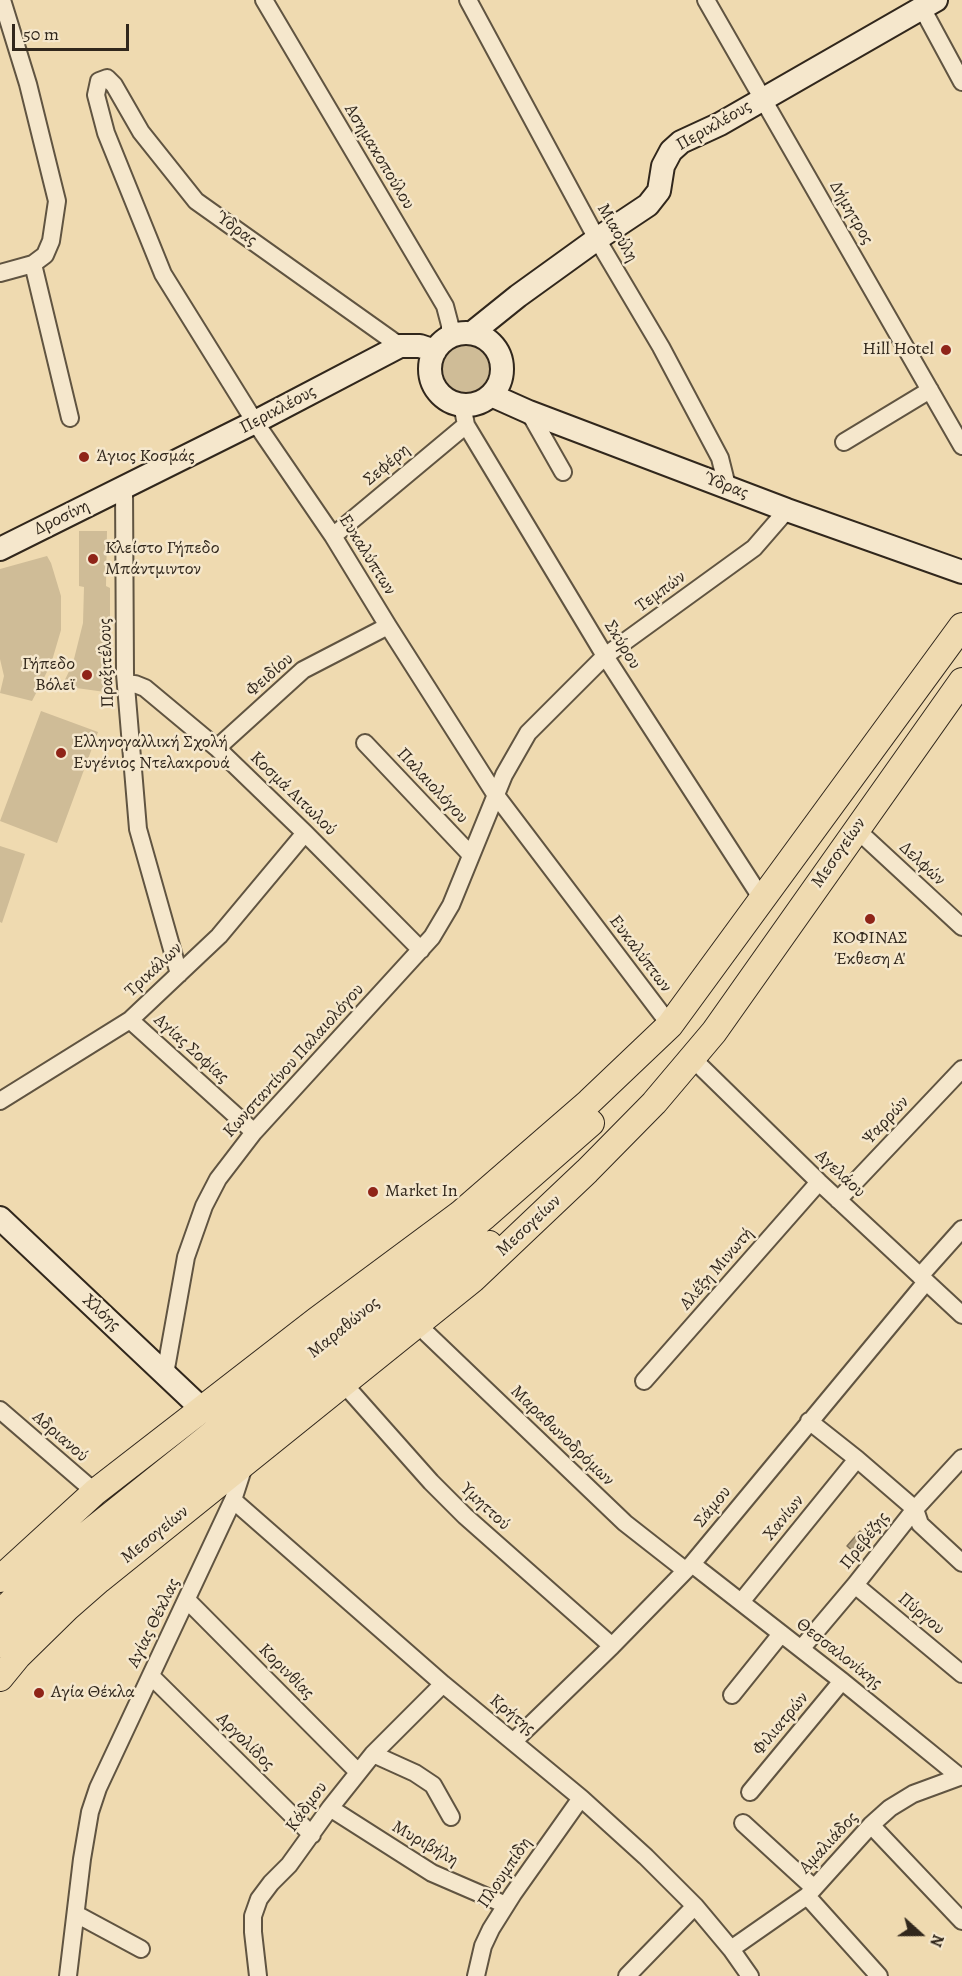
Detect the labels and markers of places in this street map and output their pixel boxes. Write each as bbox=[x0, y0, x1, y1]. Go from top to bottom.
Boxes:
place label: Hill Hotel bbox=[863, 339, 934, 361]
marker: Hill Hotel bbox=[939, 343, 953, 357]
place label: Άγιος Κοσμάς bbox=[96, 446, 195, 468]
marker: Άγιος Κοσμάς bbox=[77, 450, 91, 464]
place label: Κλείστο Γήπεδο Μπάντμιντον bbox=[105, 538, 220, 580]
marker: Κλείστο Γήπεδο Μπάντμιντον bbox=[86, 552, 100, 566]
place label: Γήπεδο Βόλεϊ bbox=[22, 654, 75, 696]
marker: Γήπεδο Βόλεϊ bbox=[80, 668, 94, 682]
place label: Ελληνογαλλική Σχολή Ευγένιος Ντελακρουά bbox=[73, 732, 230, 774]
marker: Ελληνογαλλική Σχολή Ευγένιος Ντελακρουά bbox=[54, 746, 68, 760]
marker: ΚΟΦΙΝΑΣ Έκθεση Α' bbox=[863, 912, 877, 926]
place label: ΚΟΦΙΝΑΣ Έκθεση Α' bbox=[832, 928, 908, 970]
place label: Market In bbox=[385, 1181, 458, 1203]
marker: Market In bbox=[366, 1185, 380, 1199]
place label: Αγία Θέκλα bbox=[51, 1682, 135, 1704]
marker: Αγία Θέκλα bbox=[32, 1686, 46, 1700]

